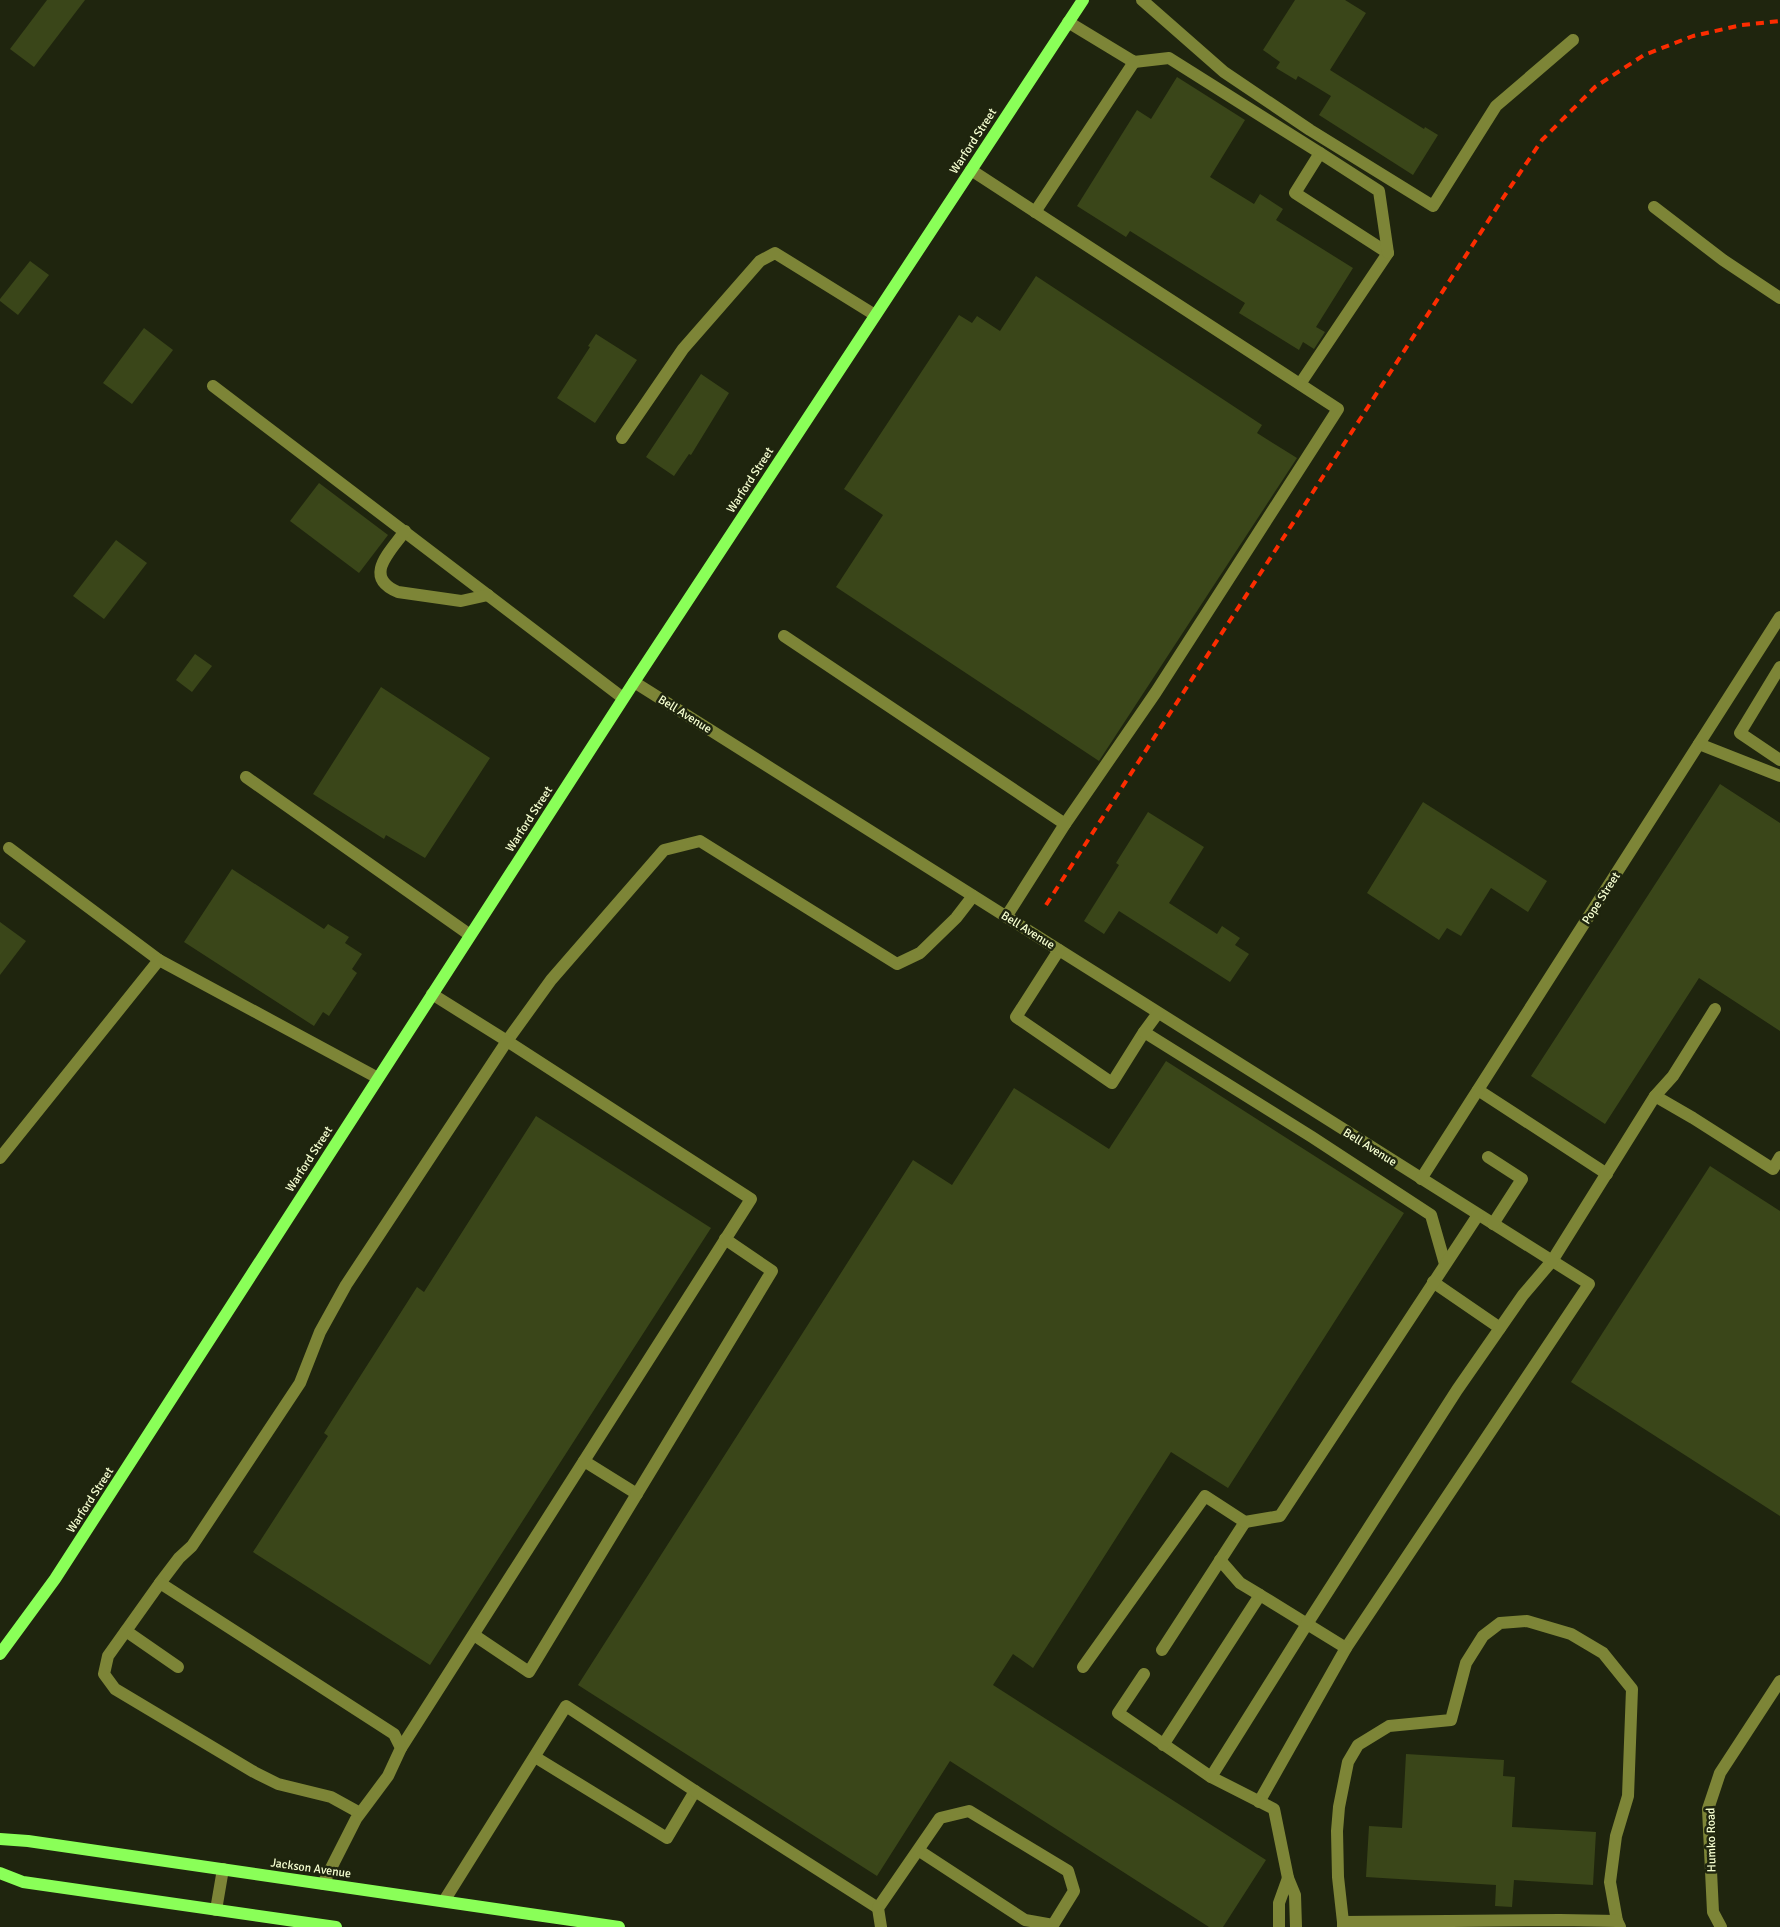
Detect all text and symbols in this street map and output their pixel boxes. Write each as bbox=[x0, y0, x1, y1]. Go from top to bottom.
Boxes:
street label: Warford Street bbox=[947, 106, 1000, 177]
street label: Warford Street bbox=[724, 445, 777, 516]
street label: Bell Avenue bbox=[655, 692, 714, 737]
street label: Warford Street bbox=[503, 784, 556, 855]
street label: Pope Street bbox=[1579, 869, 1624, 927]
street label: Bell Avenue bbox=[998, 908, 1057, 953]
street label: Warford Street bbox=[283, 1124, 336, 1195]
street label: Bell Avenue bbox=[1340, 1125, 1399, 1170]
street label: Warford Street bbox=[64, 1465, 117, 1536]
street label: Humko Road bbox=[1703, 1808, 1720, 1872]
street label: Jackson Avenue bbox=[270, 1855, 352, 1882]

